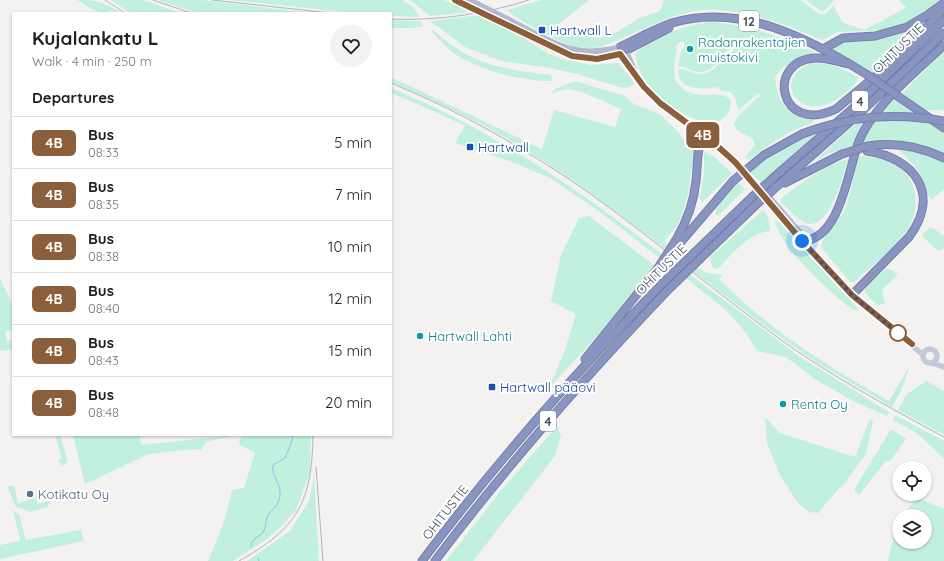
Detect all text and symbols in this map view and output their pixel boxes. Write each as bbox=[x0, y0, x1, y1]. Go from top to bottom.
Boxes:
road number: 12 bbox=[739, 11, 759, 31]
street label: OHITUSTIE bbox=[869, 20, 927, 76]
place label: Hartwall L bbox=[550, 22, 611, 38]
button: heart bbox=[330, 25, 372, 67]
marker: Hartwall L bbox=[537, 25, 547, 35]
text: Kujalankatu L bbox=[32, 26, 159, 50]
place label: Radanrakentajien muistokivi bbox=[698, 34, 806, 65]
marker: Radanrakentajien muistokivi bbox=[685, 44, 695, 54]
text: Walk · 4 min · 250 m bbox=[32, 53, 152, 69]
text: Departures bbox=[32, 88, 114, 107]
road number: 4 bbox=[852, 91, 868, 111]
line badge: 4B bbox=[685, 122, 721, 148]
text: Bus bbox=[88, 125, 114, 144]
text: 4B bbox=[694, 126, 712, 144]
text: 5 min bbox=[334, 133, 372, 152]
text: 4B bbox=[45, 134, 63, 152]
place label: Hartwall bbox=[478, 139, 529, 155]
marker: Hartwall bbox=[465, 142, 475, 152]
text: 08:33 bbox=[88, 144, 119, 160]
text: Bus bbox=[88, 177, 114, 196]
text: 7 min bbox=[335, 185, 372, 204]
text: 4B bbox=[45, 186, 63, 204]
text: 08:35 bbox=[88, 196, 119, 212]
text: Bus bbox=[88, 229, 114, 248]
your location bbox=[792, 231, 812, 251]
text: 10 min bbox=[328, 237, 372, 256]
text: 4B bbox=[45, 238, 63, 256]
street label: OHITUSTIE bbox=[632, 240, 690, 298]
text: 08:38 bbox=[88, 248, 119, 264]
text: Bus bbox=[88, 281, 114, 300]
text: 12 min bbox=[328, 289, 372, 308]
text: 4B bbox=[45, 290, 63, 308]
text: 08:40 bbox=[88, 300, 120, 316]
unlabelled marker bbox=[889, 324, 907, 342]
place label: Hartwall Lahti bbox=[428, 328, 512, 344]
marker: Hartwall Lahti bbox=[415, 331, 425, 341]
text: Bus bbox=[88, 333, 114, 352]
text: 15 min bbox=[329, 341, 372, 360]
text: 4B bbox=[45, 342, 63, 360]
text: 08:43 bbox=[88, 352, 119, 368]
place label: Hartwall pääovi bbox=[500, 379, 596, 395]
marker: Hartwall pääovi bbox=[487, 382, 497, 392]
text: Bus bbox=[88, 385, 114, 404]
text: 20 min bbox=[325, 393, 372, 412]
text: 4B bbox=[45, 394, 63, 412]
place label: Renta Oy bbox=[791, 396, 848, 412]
marker: Renta Oy bbox=[778, 399, 788, 409]
text: 08:48 bbox=[88, 404, 119, 420]
road number: 4 bbox=[540, 411, 556, 431]
map controls bbox=[892, 461, 932, 549]
button: locate bbox=[892, 461, 932, 501]
street label: OHITUSTIE bbox=[419, 481, 471, 543]
place label: Kotikatu Oy bbox=[38, 486, 109, 502]
marker: Kotikatu Oy bbox=[25, 489, 35, 499]
button: layers bbox=[892, 509, 932, 549]

